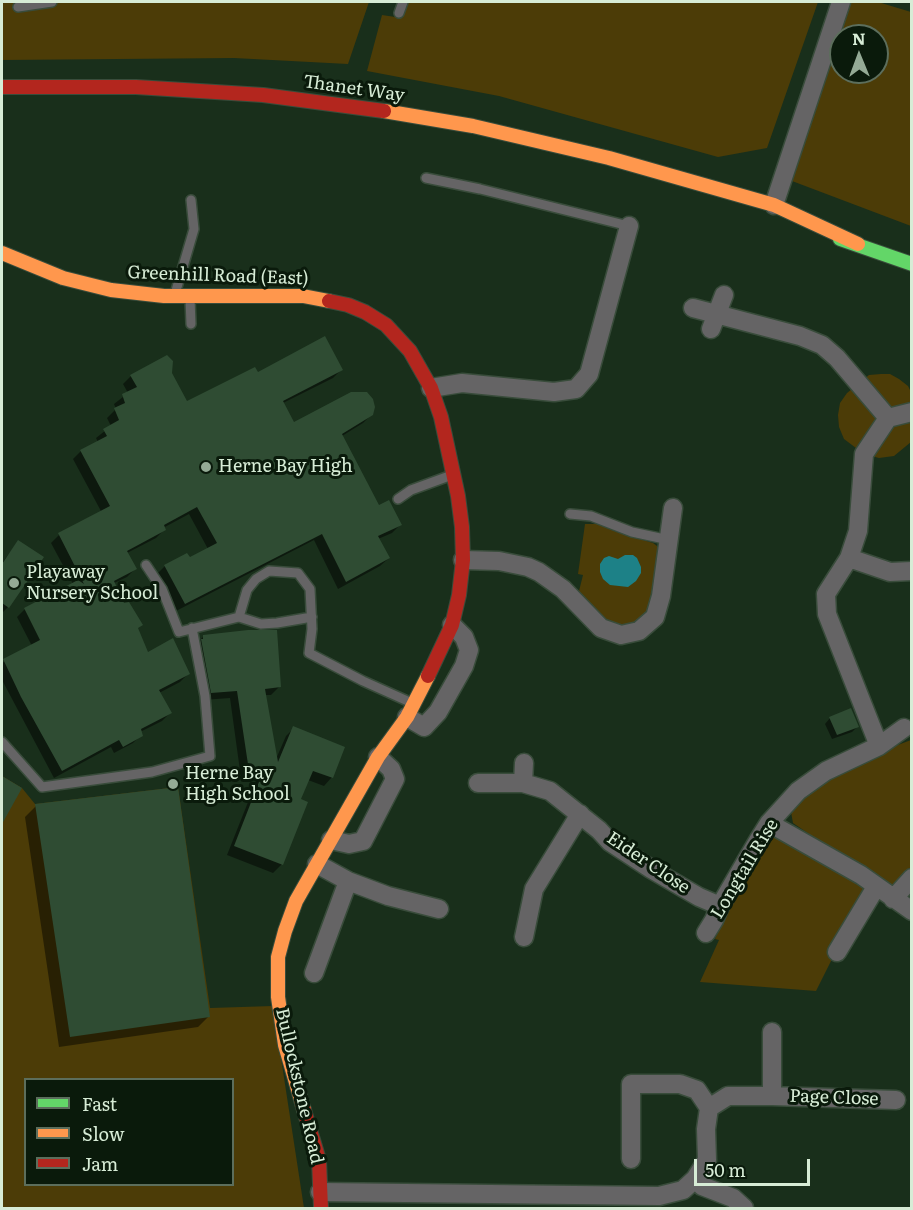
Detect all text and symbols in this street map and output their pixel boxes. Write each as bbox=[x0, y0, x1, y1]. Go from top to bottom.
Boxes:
north arrow bbox=[829, 24, 889, 84]
text: N bbox=[852, 26, 866, 50]
street label: Thanet Way bbox=[302, 71, 406, 107]
street label: Greenhill Road (East) bbox=[127, 262, 309, 290]
place label: Herne Bay High bbox=[218, 456, 353, 478]
marker: Herne Bay High bbox=[199, 460, 213, 474]
place label: Playaway Nursery School bbox=[26, 562, 158, 604]
marker: Playaway Nursery School bbox=[7, 576, 21, 590]
place label: Herne Bay High School bbox=[185, 763, 290, 806]
marker: Herne Bay High School bbox=[166, 777, 180, 791]
street label: Longtail Rise bbox=[707, 815, 783, 923]
street label: Eider Close bbox=[602, 827, 694, 899]
street label: Bullockstone Road bbox=[271, 1006, 327, 1166]
legend bbox=[24, 1078, 234, 1186]
street label: Page Close bbox=[789, 1086, 879, 1110]
text: Fast bbox=[82, 1090, 117, 1117]
text: Slow bbox=[82, 1120, 124, 1147]
scale bar bbox=[697, 1147, 812, 1185]
text: Jam bbox=[82, 1150, 118, 1177]
text: 50 m bbox=[705, 1156, 746, 1183]

